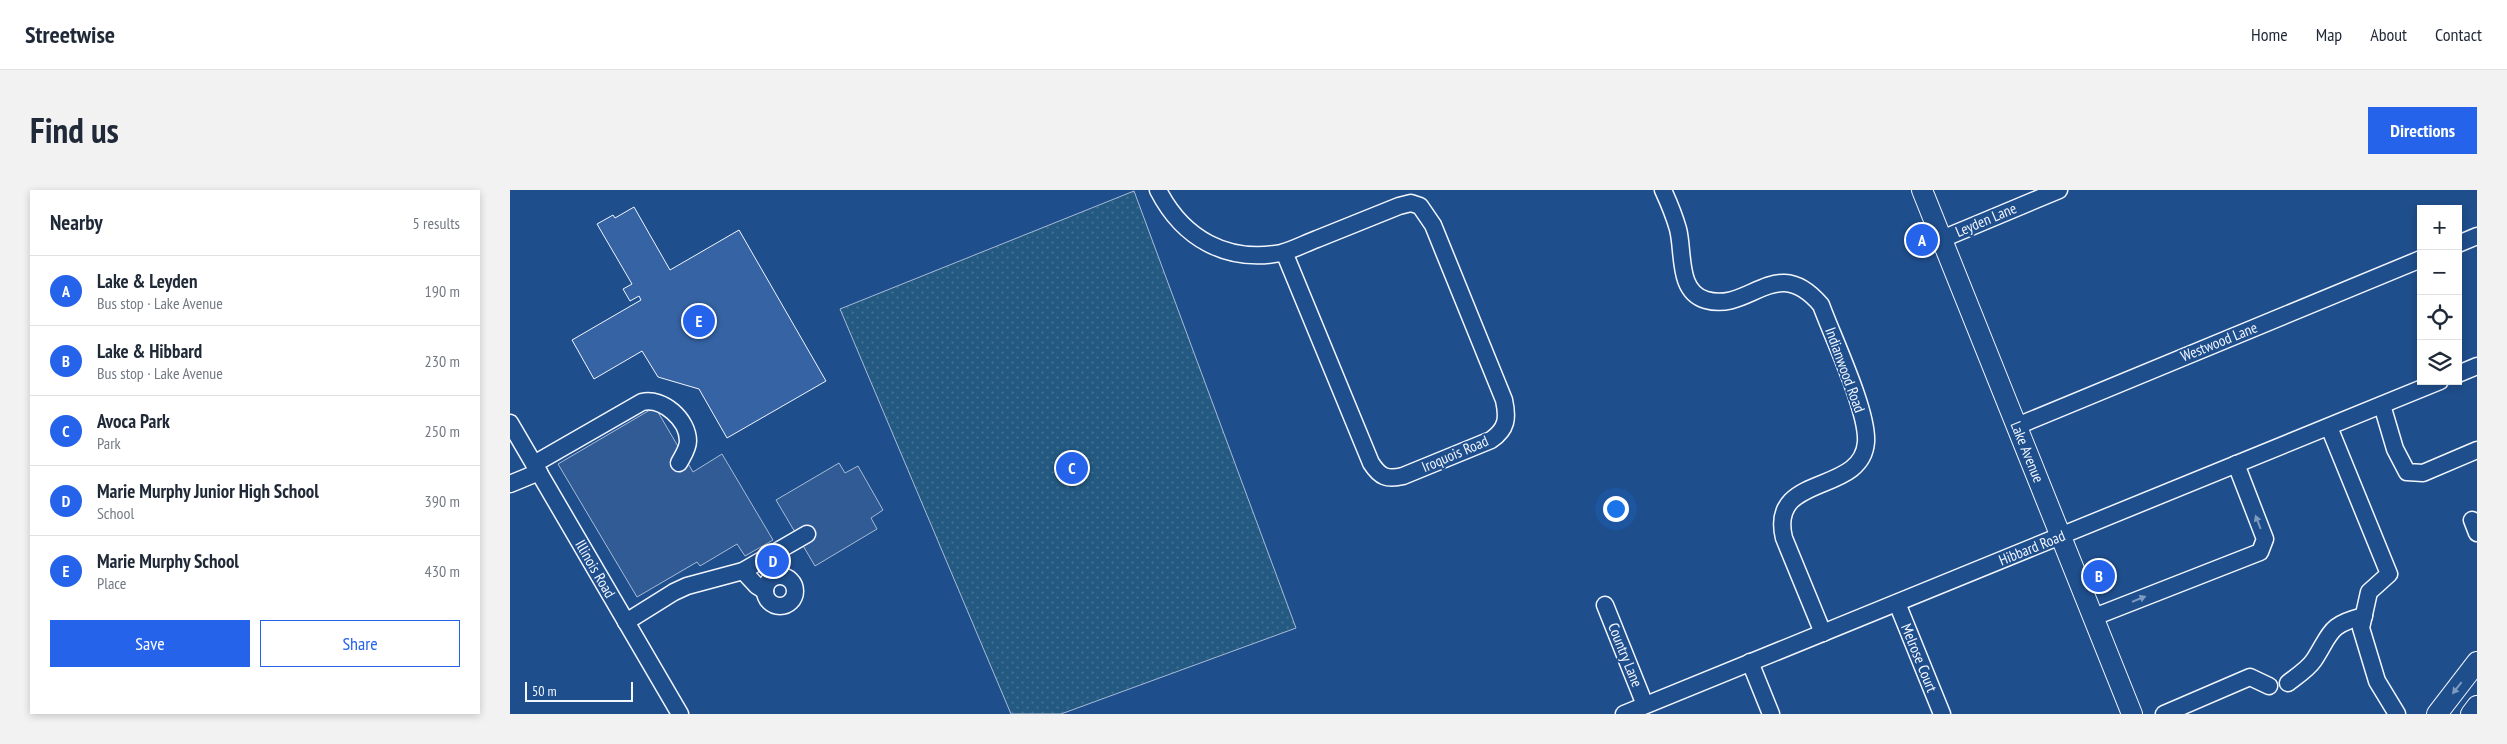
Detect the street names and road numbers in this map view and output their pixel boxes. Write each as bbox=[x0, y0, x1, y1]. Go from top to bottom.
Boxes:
street label: Leyden Lane bbox=[1952, 198, 2019, 241]
street label: Westwood Lane bbox=[2178, 318, 2260, 366]
street label: Indianwood Road bbox=[1821, 325, 1870, 415]
street label: Lake Avenue bbox=[2007, 418, 2048, 485]
street label: Iroquois Road bbox=[1419, 431, 1491, 476]
street label: Hibbard Road bbox=[1996, 526, 2068, 569]
street label: Illinois Road bbox=[571, 536, 620, 601]
street label: Country Lane bbox=[1604, 620, 1647, 690]
street label: Melrose Court bbox=[1897, 621, 1942, 695]

